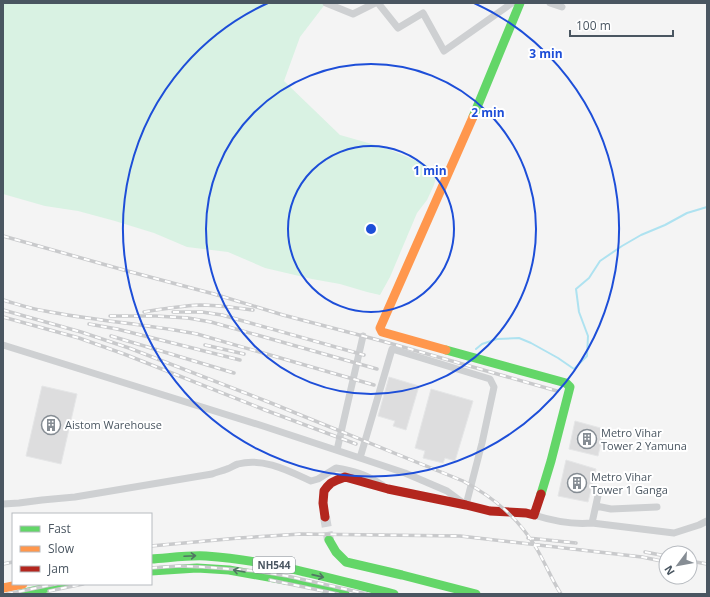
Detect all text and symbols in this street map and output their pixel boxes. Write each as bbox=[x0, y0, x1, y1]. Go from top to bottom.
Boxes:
scale bar bbox=[570, 12, 673, 38]
text: 100 m bbox=[576, 17, 611, 34]
text: 3 min bbox=[529, 45, 563, 62]
text: 2 min bbox=[471, 104, 505, 121]
text: 1 min bbox=[413, 162, 447, 179]
centre of rings bbox=[364, 222, 378, 236]
building icon: Aistom Warehouse bbox=[40, 414, 62, 436]
place label: Aistom Warehouse bbox=[65, 417, 162, 432]
place label: Metro Vihar Tower 2 Yamuna bbox=[601, 425, 687, 453]
building icon: Metro Vihar Tower 2 Yamuna bbox=[576, 428, 598, 450]
place label: Metro Vihar Tower 1 Ganga bbox=[591, 469, 668, 497]
building icon: Metro Vihar Tower 1 Ganga bbox=[566, 472, 588, 494]
legend bbox=[12, 513, 152, 585]
text: Fast bbox=[48, 520, 71, 537]
text: Slow bbox=[48, 540, 75, 557]
north arrow bbox=[658, 545, 698, 585]
one-way arrow bbox=[183, 553, 196, 560]
road number: NH544 bbox=[253, 557, 295, 573]
text: Jam bbox=[47, 560, 69, 577]
text: N bbox=[660, 563, 678, 578]
one-way arrow bbox=[233, 567, 246, 575]
one-way arrow bbox=[311, 572, 324, 580]

